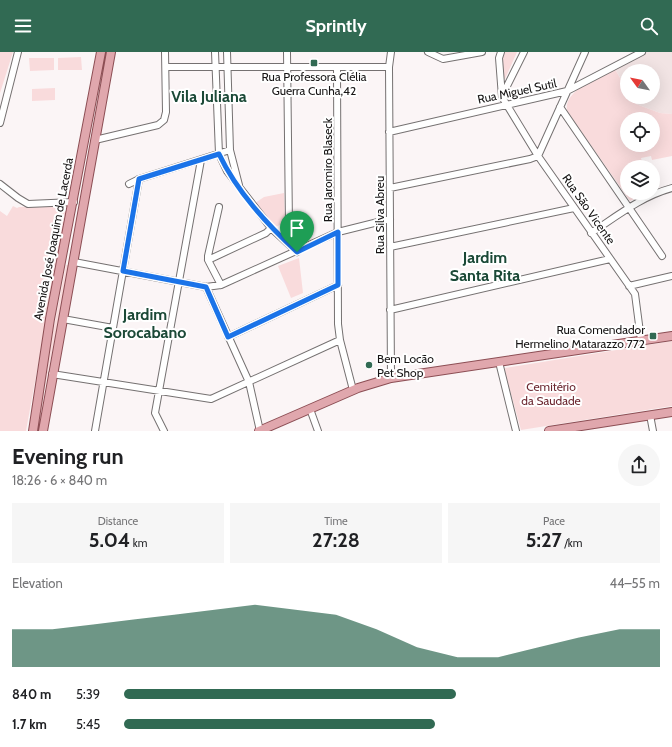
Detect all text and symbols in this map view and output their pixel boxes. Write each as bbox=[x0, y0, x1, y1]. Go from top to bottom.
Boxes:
icon: menu bbox=[12, 15, 34, 37]
text: Sprintly bbox=[305, 15, 367, 37]
icon: search bbox=[638, 15, 660, 37]
marker: Rua Professora Clélia Guerra Cunha,42 bbox=[309, 58, 319, 68]
north arrow bbox=[620, 64, 660, 104]
map controls bbox=[620, 64, 660, 200]
place label: Rua Professora Clélia Guerra Cunha,42 bbox=[262, 69, 367, 98]
street label: Rua Miguel Sutil bbox=[476, 75, 558, 107]
district label: Vila Juliana bbox=[171, 87, 247, 106]
button: locate bbox=[620, 112, 660, 152]
street label: Rua Jaromiro Blaseck bbox=[320, 117, 335, 222]
street label: Avenida José Joaquim de Lacerda bbox=[30, 156, 76, 322]
button: layers bbox=[620, 160, 660, 200]
street label: Rua São Vicente bbox=[559, 171, 619, 247]
street label: Rua Silva Abreu bbox=[372, 176, 387, 254]
pin bbox=[280, 211, 314, 252]
icon: arrive bbox=[286, 217, 308, 239]
district label: Jardim Santa Rita bbox=[450, 248, 520, 285]
district label: Jardim Sorocabano bbox=[104, 305, 186, 342]
place label: Rua Comendador Hermelino Matarazzo 772 bbox=[515, 322, 645, 351]
marker: Rua Comendador Hermelino Matarazzo 772 bbox=[648, 331, 658, 341]
place label: Bem Locão Pet Shop bbox=[377, 351, 434, 380]
marker: Bem Locão Pet Shop bbox=[364, 360, 374, 370]
park label: Cemitério da Saudade bbox=[521, 379, 581, 408]
text: Evening run bbox=[12, 443, 124, 470]
button: share bbox=[618, 444, 660, 486]
text: 18:26 · 6 × 840 m bbox=[12, 472, 107, 488]
text: Distance bbox=[98, 514, 138, 528]
text: Time bbox=[324, 514, 348, 528]
text: Pace bbox=[543, 514, 565, 528]
text: 5.04 bbox=[89, 528, 130, 552]
text: 27:28 bbox=[312, 528, 360, 552]
text: 5:27 bbox=[526, 528, 562, 552]
text: km bbox=[130, 536, 147, 550]
text: /km bbox=[562, 536, 582, 550]
text: Elevation bbox=[12, 575, 63, 591]
text: 44–55 m bbox=[610, 575, 660, 591]
text: 840 m bbox=[12, 686, 51, 702]
text: 5:39 bbox=[76, 686, 100, 702]
text: 1.7 km bbox=[12, 716, 47, 732]
text: 5:45 bbox=[76, 716, 100, 732]

